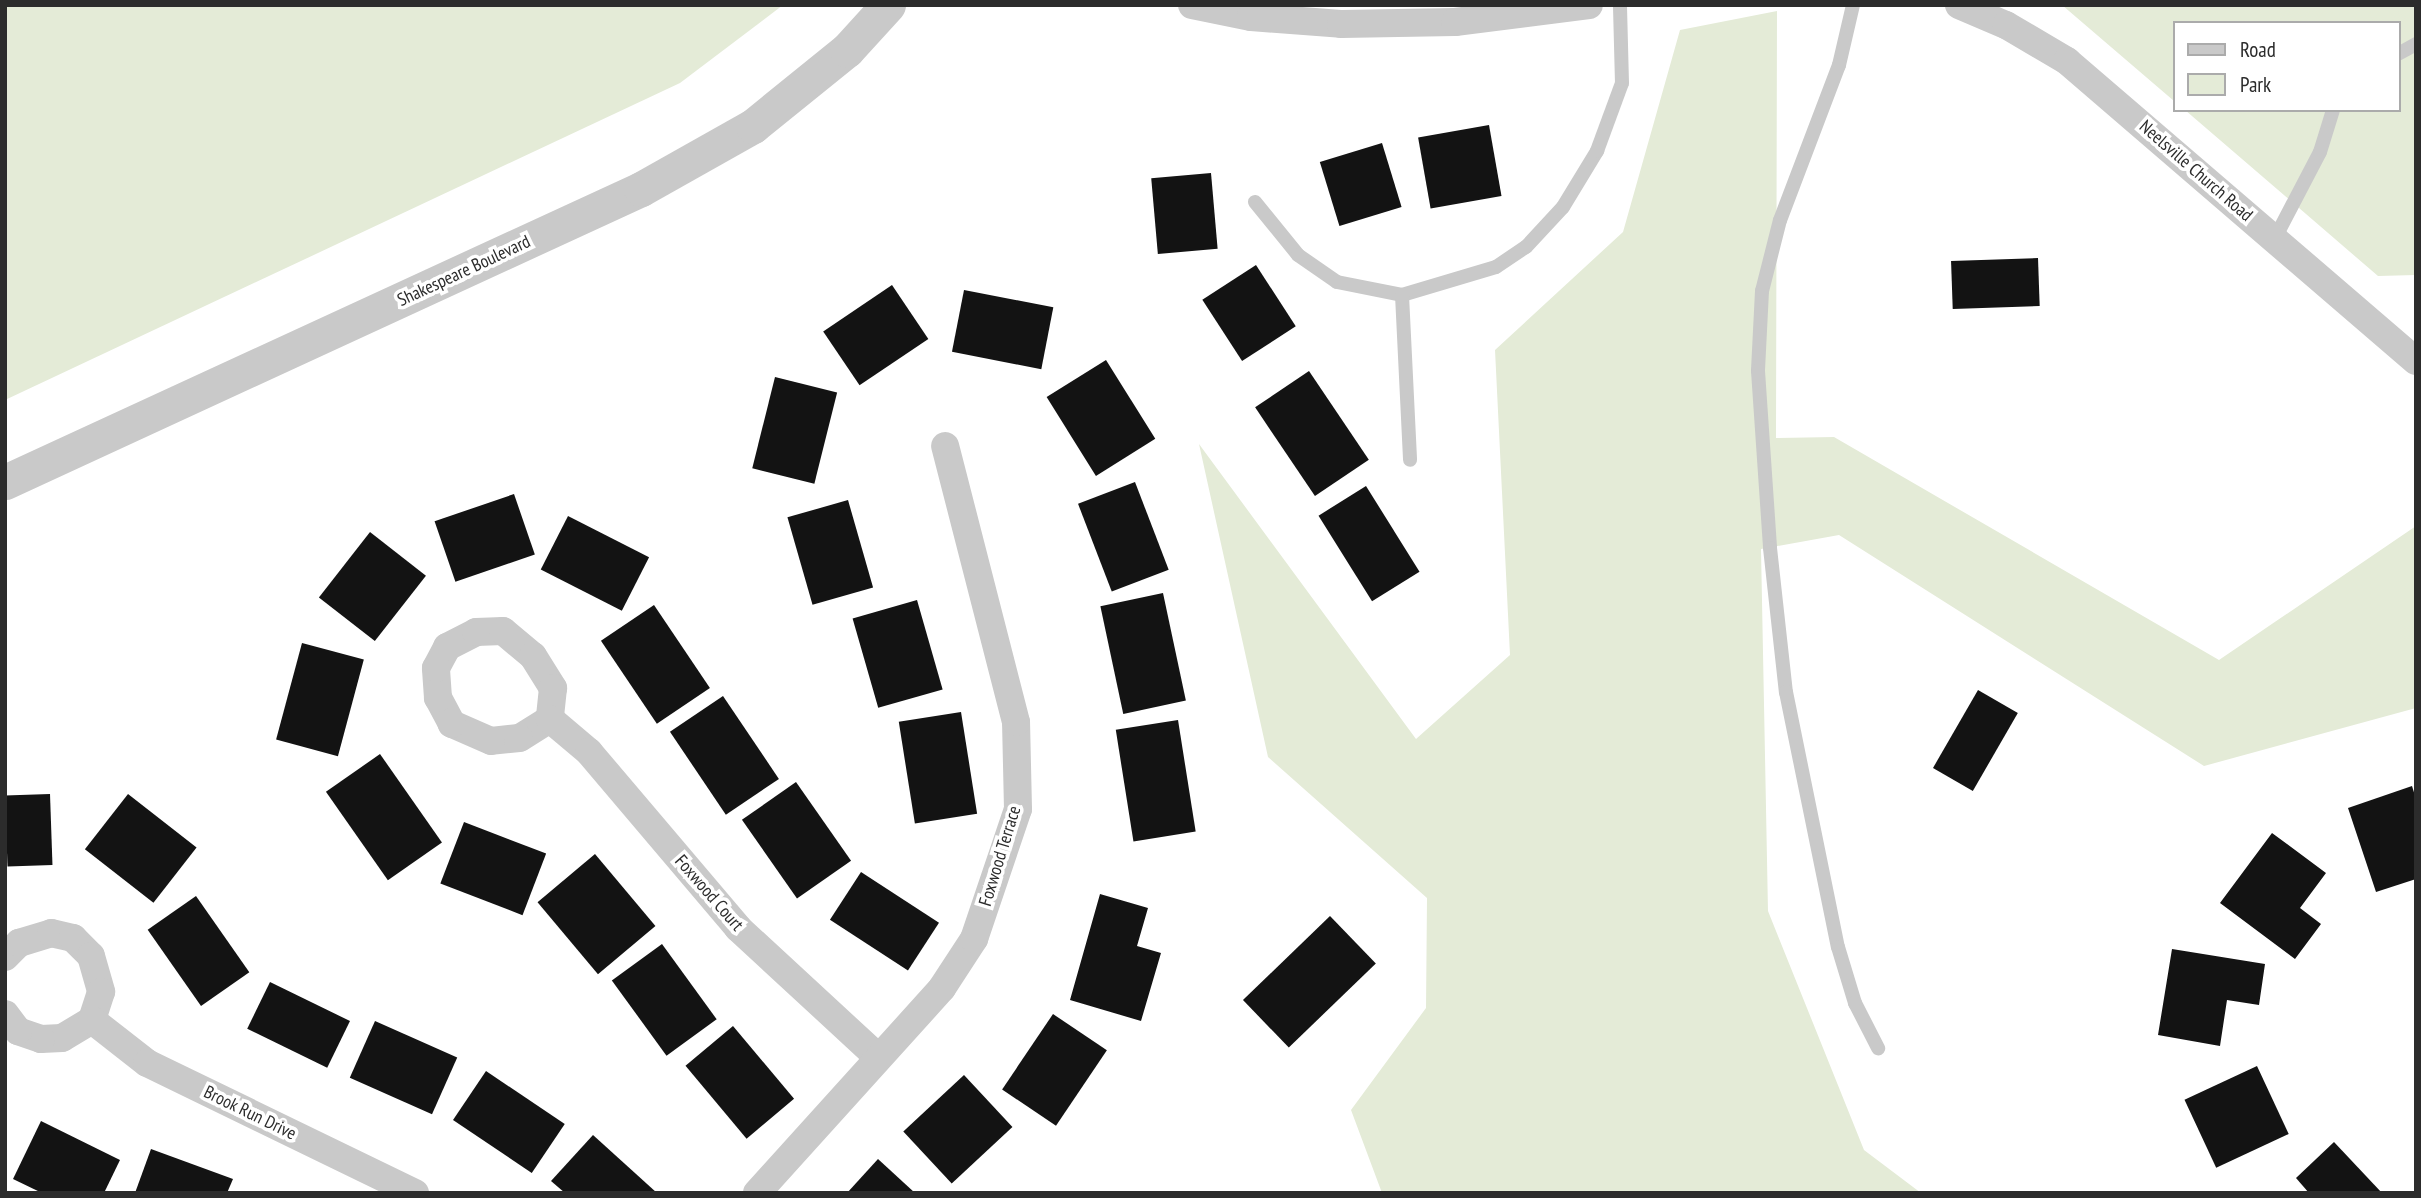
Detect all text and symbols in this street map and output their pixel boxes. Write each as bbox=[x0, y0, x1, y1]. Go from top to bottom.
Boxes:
legend bbox=[2172, 21, 2400, 112]
text: Road bbox=[2240, 36, 2276, 63]
text: Park bbox=[2240, 71, 2271, 98]
street label: Neelsville Church Road bbox=[2135, 116, 2257, 226]
street label: Shakespeare Boulevard bbox=[394, 231, 534, 311]
street label: Foxwood Terrace bbox=[974, 803, 1026, 909]
street label: Foxwood Court bbox=[670, 851, 748, 935]
street label: Brook Run Drive bbox=[200, 1081, 300, 1145]

